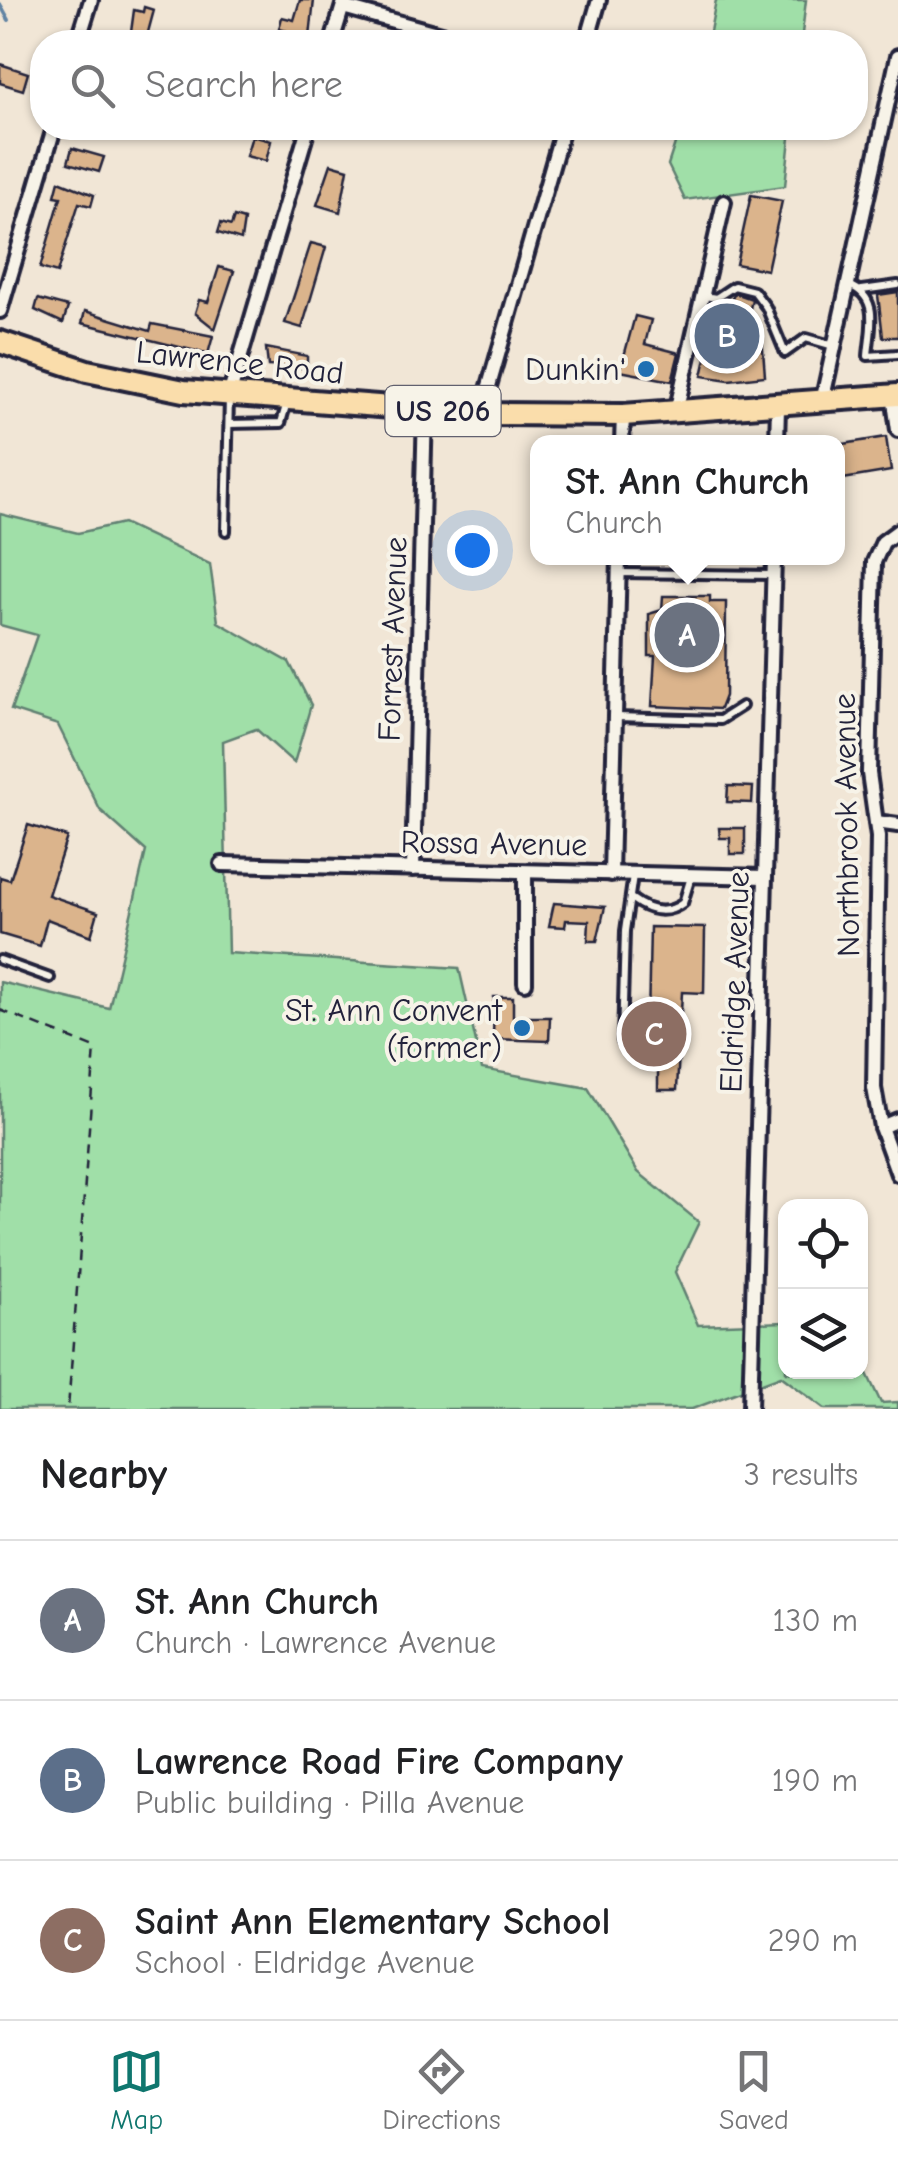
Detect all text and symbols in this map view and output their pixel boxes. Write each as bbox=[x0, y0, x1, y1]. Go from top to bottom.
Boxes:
search box bbox=[30, 30, 868, 140]
icon: search bbox=[65, 58, 120, 113]
text: Search here bbox=[145, 63, 343, 107]
pin: B bbox=[694, 298, 760, 374]
street label: Lawrence Road bbox=[134, 333, 345, 392]
place label: Dunkin' bbox=[525, 351, 626, 388]
marker: Dunkin' bbox=[635, 358, 657, 380]
road number: US 206 bbox=[386, 386, 500, 436]
popup bbox=[530, 435, 845, 565]
text: St. Ann Church bbox=[565, 460, 810, 504]
text: Church bbox=[565, 504, 663, 541]
your location bbox=[447, 525, 498, 576]
street label: Forrest Avenue bbox=[370, 536, 415, 742]
pin: A bbox=[654, 598, 720, 672]
street label: Northbrook Avenue bbox=[826, 693, 867, 957]
street label: Rossa Avenue bbox=[400, 823, 588, 864]
street label: Eldridge Avenue bbox=[712, 871, 757, 1093]
place label: St. Ann Convent (former) bbox=[285, 992, 503, 1066]
pin: C bbox=[622, 996, 686, 1072]
marker: St. Ann Convent (former) bbox=[511, 1017, 533, 1039]
map controls bbox=[778, 1199, 868, 1379]
button: locate bbox=[778, 1199, 868, 1289]
button: layers bbox=[778, 1289, 868, 1379]
text: Nearby bbox=[40, 1450, 167, 1499]
text: 3 results bbox=[744, 1456, 858, 1493]
text: St. Ann Church bbox=[135, 1580, 379, 1624]
text: A bbox=[64, 1602, 81, 1639]
text: 130 m bbox=[772, 1602, 858, 1639]
text: Church · Lawrence Avenue bbox=[135, 1624, 496, 1661]
text: Lawrence Road Fire Company bbox=[135, 1740, 623, 1784]
text: B bbox=[63, 1762, 82, 1799]
text: 190 m bbox=[772, 1762, 858, 1799]
text: Public building · Pilla Avenue bbox=[135, 1784, 524, 1821]
text: Saint Ann Elementary School bbox=[135, 1900, 610, 1944]
text: C bbox=[63, 1922, 82, 1959]
text: 290 m bbox=[768, 1922, 858, 1959]
text: School · Eldridge Avenue bbox=[135, 1944, 474, 1981]
tab: Map bbox=[109, 2044, 164, 2136]
tab: Directions bbox=[382, 2044, 501, 2136]
tab: Saved bbox=[719, 2044, 789, 2136]

